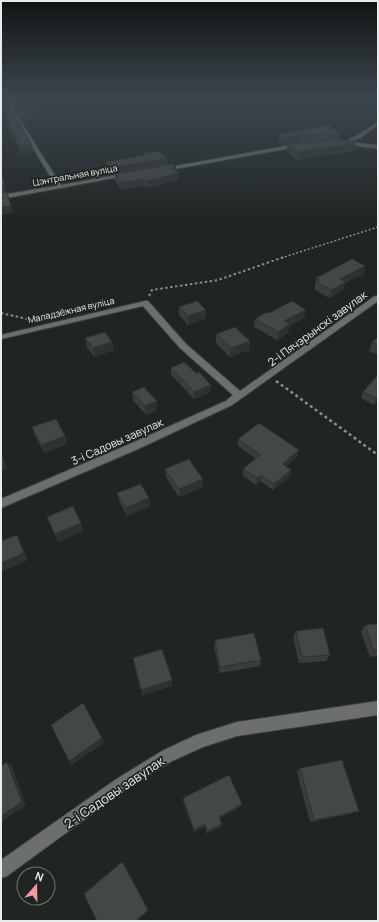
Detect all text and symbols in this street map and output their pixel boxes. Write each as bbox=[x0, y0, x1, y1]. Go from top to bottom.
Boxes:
street label: Цэнтральная вуліца bbox=[32, 161, 118, 189]
street label: 2-і Пячэрынскі завулак bbox=[264, 287, 370, 369]
street label: Маладзёжная вуліца bbox=[26, 294, 116, 326]
street label: 3-і Садовы завулак bbox=[69, 414, 166, 468]
street label: 2-і Садовы завулак bbox=[60, 751, 168, 832]
north arrow bbox=[16, 866, 56, 906]
text: N bbox=[33, 868, 46, 885]

